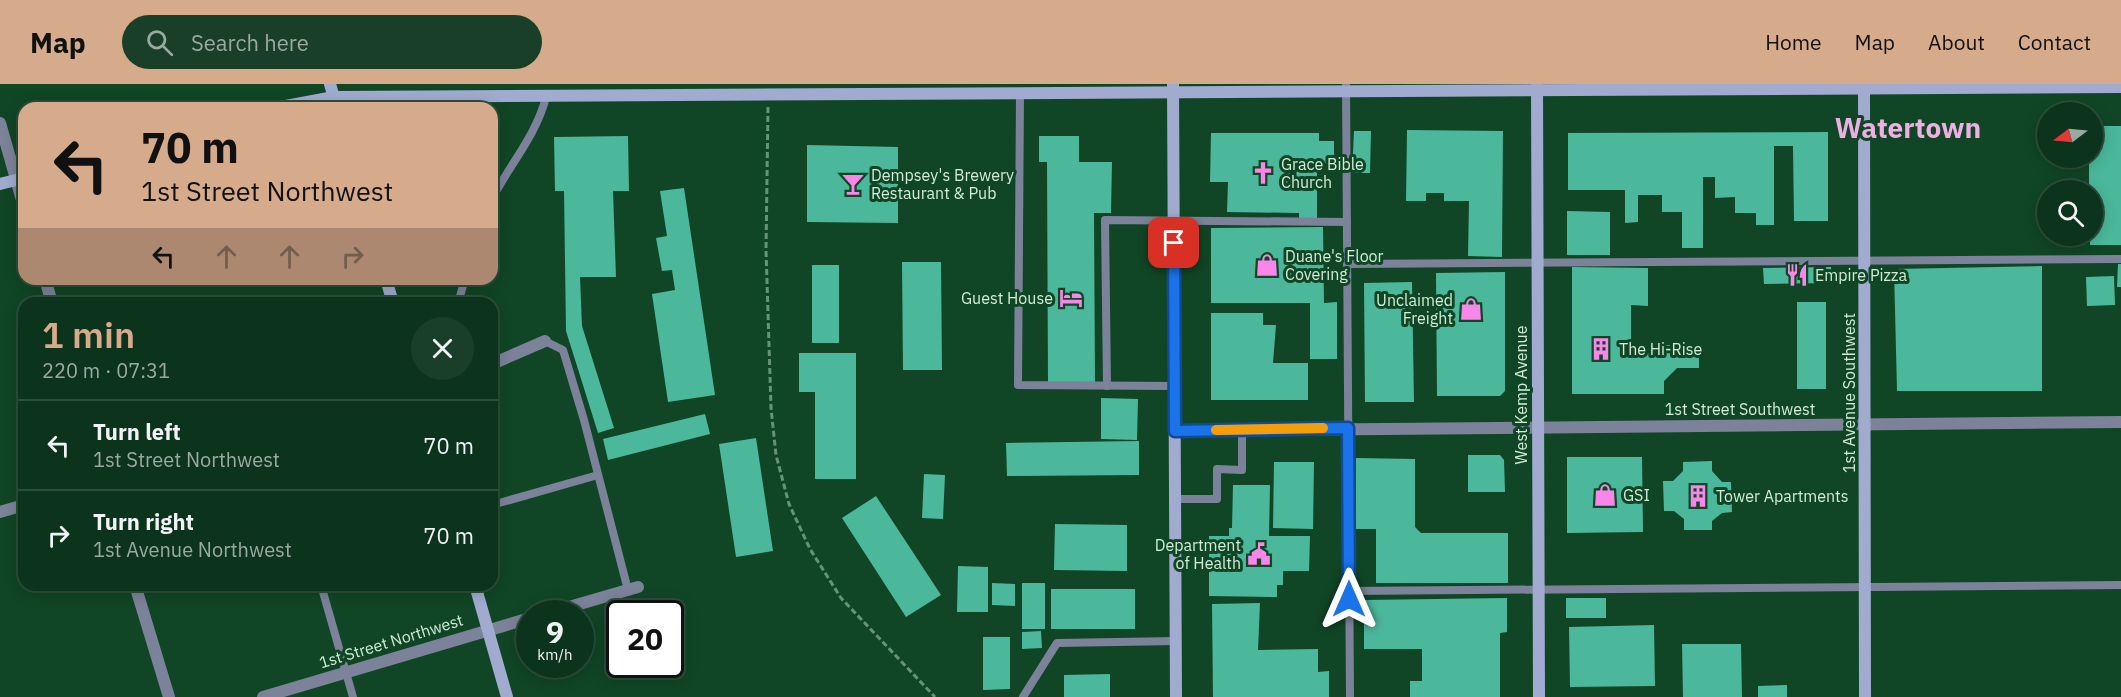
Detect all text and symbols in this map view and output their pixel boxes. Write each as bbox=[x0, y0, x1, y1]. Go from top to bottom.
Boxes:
search box bbox=[122, 15, 542, 69]
text: Map bbox=[30, 24, 86, 61]
icon: search bbox=[143, 26, 176, 59]
text: Search here bbox=[191, 28, 309, 57]
text: Home bbox=[1765, 28, 1822, 56]
text: Map bbox=[1855, 28, 1895, 56]
text: About bbox=[1928, 28, 1985, 56]
text: Contact bbox=[2018, 28, 2091, 56]
north arrow bbox=[2037, 102, 2103, 168]
map controls bbox=[2037, 102, 2103, 246]
district label: Watertown bbox=[1835, 109, 1981, 146]
text: 70 m bbox=[141, 120, 239, 175]
icon: left bbox=[42, 126, 120, 204]
place label: Grace Bible Church bbox=[1281, 154, 1364, 192]
church icon: Grace Bible Church bbox=[1250, 160, 1276, 186]
place label: Dempsey's Brewery Restaurant & Pub bbox=[871, 165, 1014, 203]
bar icon: Dempsey's Brewery Restaurant & Pub bbox=[840, 171, 866, 197]
text: 1st Street Northwest bbox=[141, 173, 393, 208]
button: search bbox=[2037, 180, 2103, 246]
pin bbox=[1148, 217, 1199, 268]
icon: arrive bbox=[1157, 226, 1190, 259]
icon: left bbox=[147, 240, 180, 273]
icon: ahead bbox=[210, 240, 243, 273]
icon: ahead bbox=[273, 240, 306, 273]
icon: right bbox=[336, 240, 369, 273]
place label: Duane's Floor Covering bbox=[1285, 246, 1384, 284]
shop icon: Duane's Floor Covering bbox=[1254, 252, 1280, 278]
restaurant icon: Empire Pizza bbox=[1784, 262, 1810, 288]
place label: Empire Pizza bbox=[1815, 265, 1907, 285]
hotel icon: Guest House bbox=[1058, 285, 1084, 311]
place label: Guest House bbox=[961, 288, 1053, 308]
place label: Unclaimed Freight bbox=[1376, 290, 1453, 328]
shop icon: Unclaimed Freight bbox=[1458, 296, 1484, 322]
text: 1 min bbox=[42, 311, 135, 358]
street label: 1st Avenue Southwest bbox=[1839, 313, 1859, 473]
button: close bbox=[411, 317, 474, 380]
street label: West Kemp Avenue bbox=[1511, 325, 1531, 464]
building icon: The Hi-Rise bbox=[1588, 336, 1614, 362]
place label: The Hi-Rise bbox=[1619, 339, 1703, 359]
text: 220 m · 07:31 bbox=[42, 357, 170, 384]
street label: 1st Street Southwest bbox=[1665, 399, 1815, 419]
text: Turn left bbox=[93, 417, 181, 446]
icon: left bbox=[42, 429, 75, 462]
text: 70 m bbox=[423, 431, 474, 460]
text: 1st Street Northwest bbox=[93, 446, 280, 473]
shop icon: GSI bbox=[1592, 482, 1618, 508]
building icon: Tower Apartments bbox=[1685, 483, 1711, 509]
place label: GSI bbox=[1623, 485, 1650, 505]
place label: Tower Apartments bbox=[1716, 486, 1849, 506]
text: Turn right bbox=[93, 507, 194, 536]
icon: right bbox=[42, 519, 75, 552]
text: 70 m bbox=[423, 521, 474, 550]
place label: Department of Health bbox=[1155, 535, 1241, 573]
text: 1st Avenue Northwest bbox=[93, 536, 292, 563]
public building icon: Department of Health bbox=[1246, 541, 1272, 567]
position arrow bbox=[1317, 567, 1381, 631]
speed limit sign: 20 bbox=[606, 600, 684, 678]
street label: 1st Street Northwest bbox=[317, 610, 465, 672]
text: 9 bbox=[546, 612, 564, 651]
text: km/h bbox=[537, 645, 573, 664]

